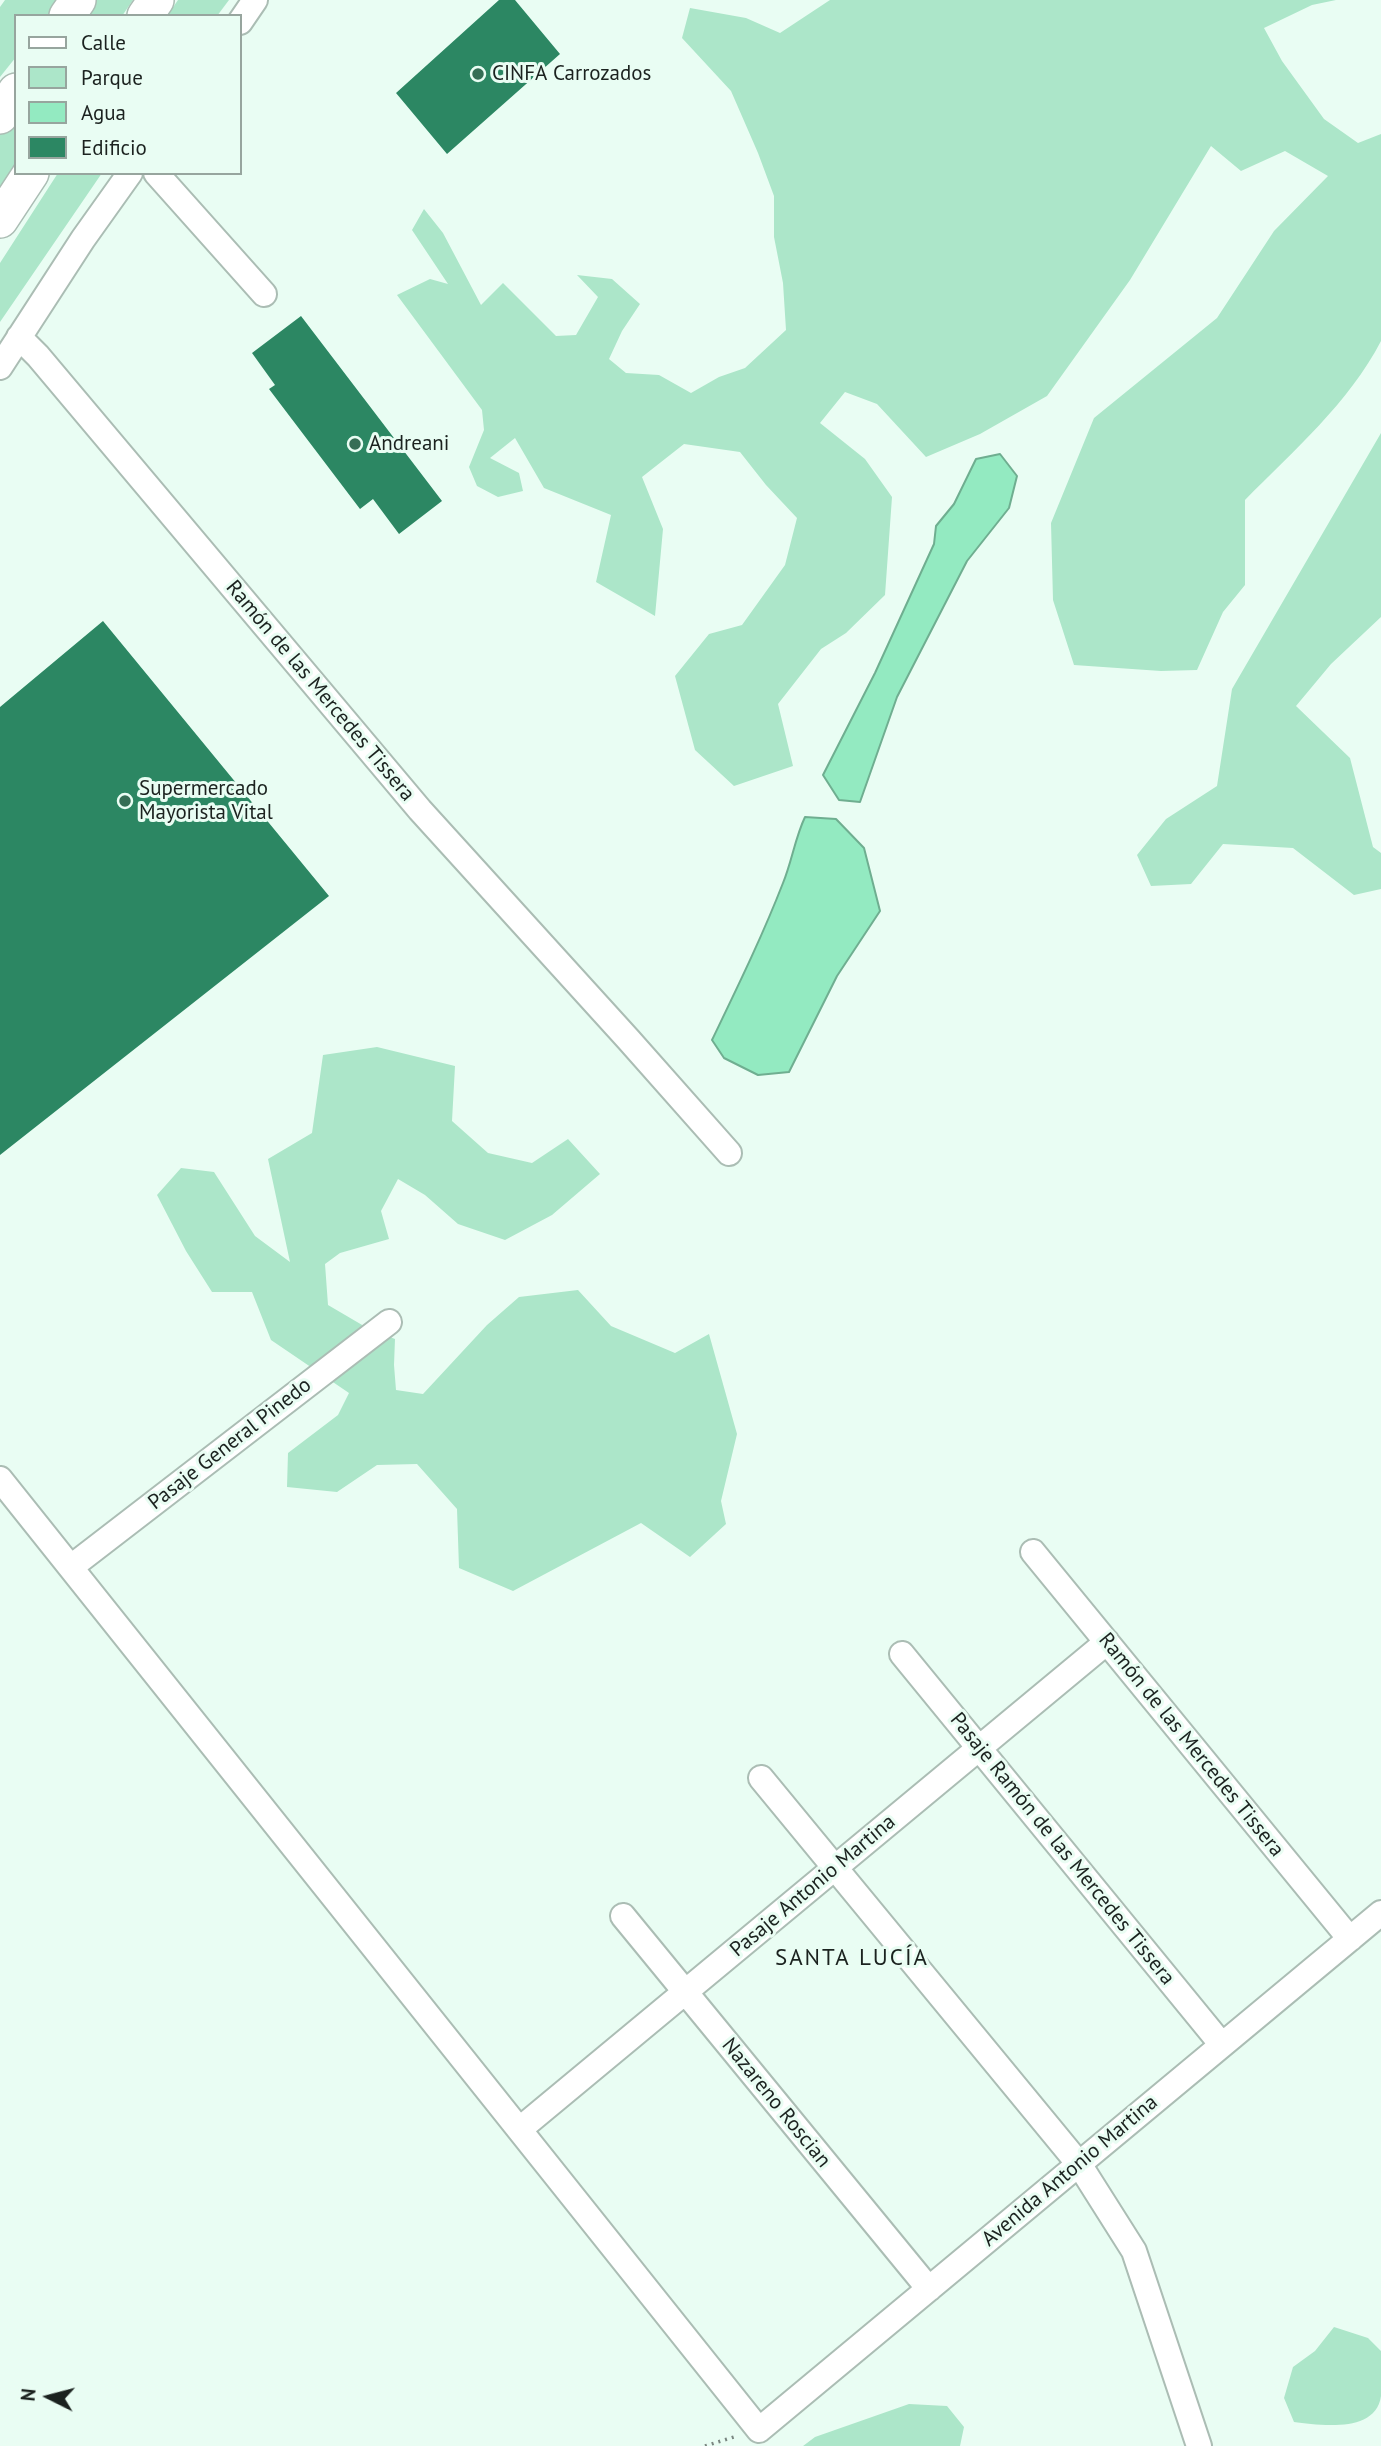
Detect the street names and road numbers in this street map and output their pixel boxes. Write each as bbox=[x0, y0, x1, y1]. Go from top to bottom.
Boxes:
street label: Ramón de las Mercedes Tissera bbox=[220, 576, 420, 806]
street label: Pasaje General Pinedo bbox=[144, 1373, 316, 1515]
street label: Ramón de las Mercedes Tissera bbox=[1093, 1628, 1289, 1862]
street label: Pasaje Ramón de las Mercedes Tissera bbox=[944, 1708, 1180, 1990]
street label: Pasaje Antonio Martina bbox=[725, 1810, 901, 1962]
street label: Nazareno Roscian bbox=[716, 2033, 836, 2173]
street label: Avenida Antonio Martina bbox=[977, 2090, 1163, 2252]

